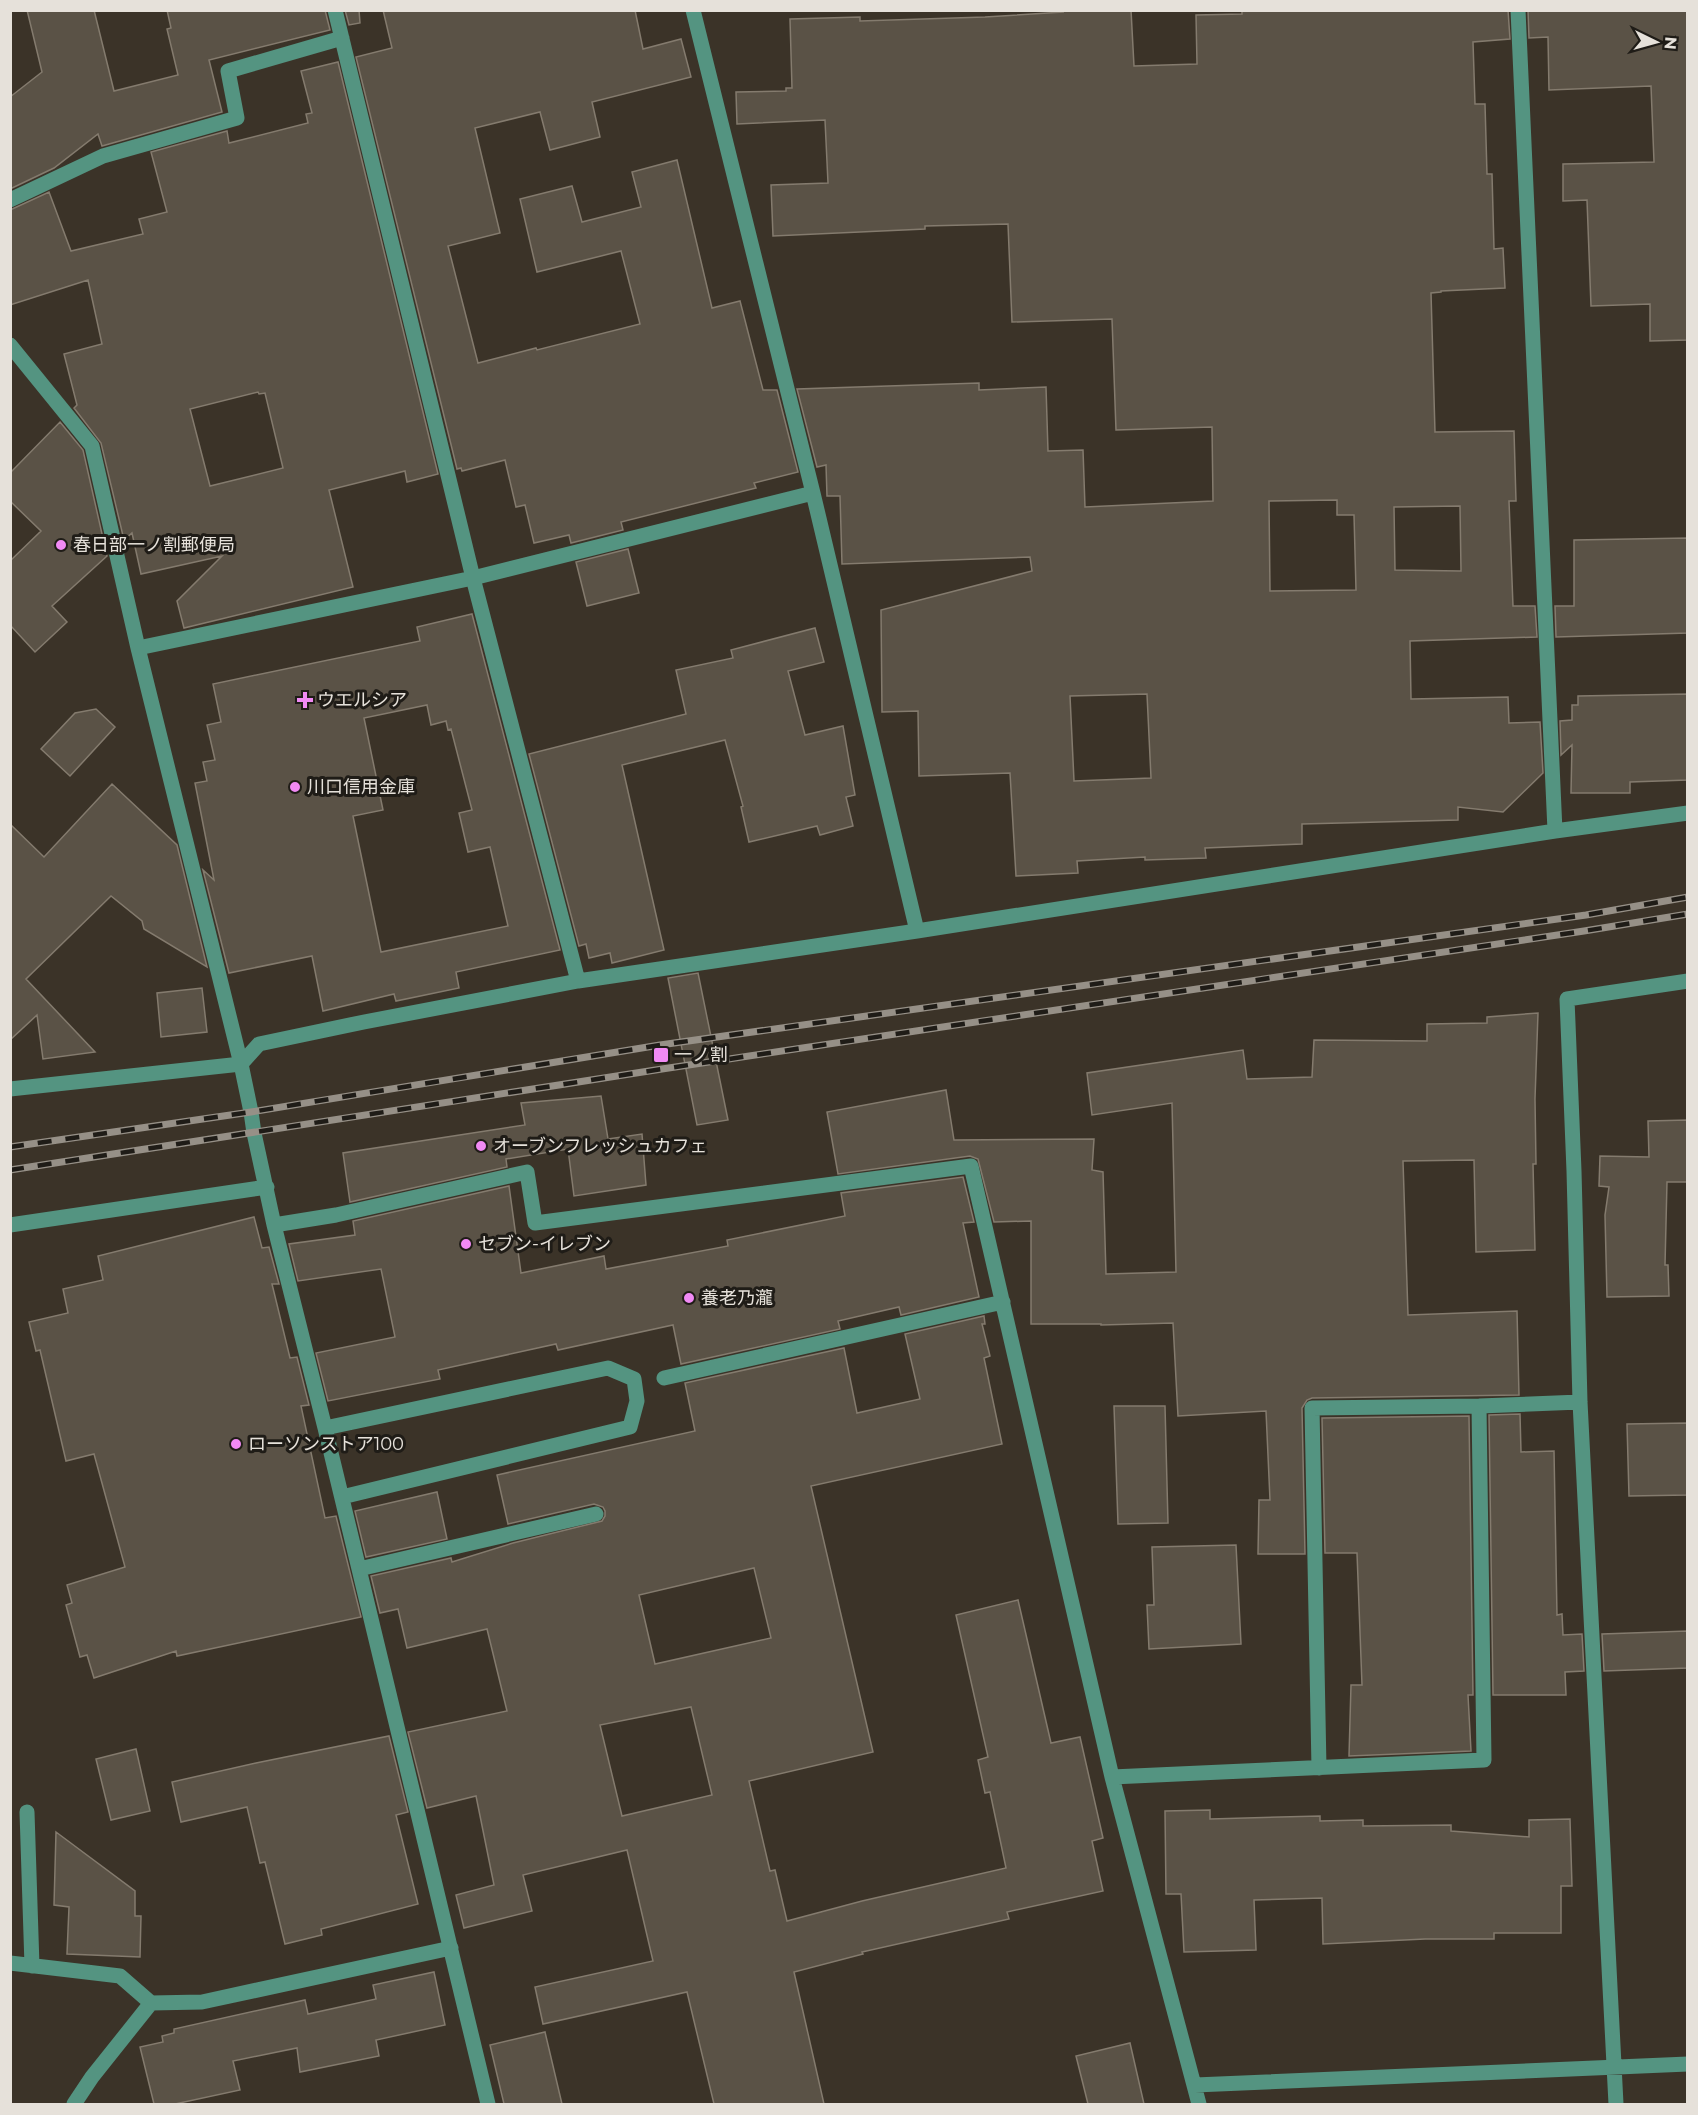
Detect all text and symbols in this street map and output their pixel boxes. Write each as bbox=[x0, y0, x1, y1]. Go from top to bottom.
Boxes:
north arrow bbox=[1626, 12, 1686, 72]
text: N bbox=[1660, 36, 1680, 51]
place label: 春日部一ノ割郵便局 bbox=[73, 534, 235, 556]
marker: 春日部一ノ割郵便局 bbox=[54, 538, 68, 552]
place label: ウエルシア bbox=[317, 689, 407, 711]
marker: ウエルシア bbox=[298, 693, 312, 707]
place label: 川口信用金庫 bbox=[307, 776, 415, 798]
marker: 川口信用金庫 bbox=[288, 780, 302, 794]
place label: 一ノ割 bbox=[674, 1044, 728, 1066]
marker: 一ノ割 bbox=[652, 1046, 670, 1064]
place label: オーブンフレッシュカフェ bbox=[493, 1135, 707, 1157]
marker: オーブンフレッシュカフェ bbox=[474, 1139, 488, 1153]
place label: セブン-イレブン bbox=[478, 1233, 611, 1255]
marker: セブン-イレブン bbox=[459, 1237, 473, 1251]
place label: 養老乃瀧 bbox=[701, 1287, 773, 1309]
marker: 養老乃瀧 bbox=[682, 1291, 696, 1305]
place label: ローソンストア100 bbox=[248, 1433, 404, 1455]
marker: ローソンストア100 bbox=[229, 1437, 243, 1451]

